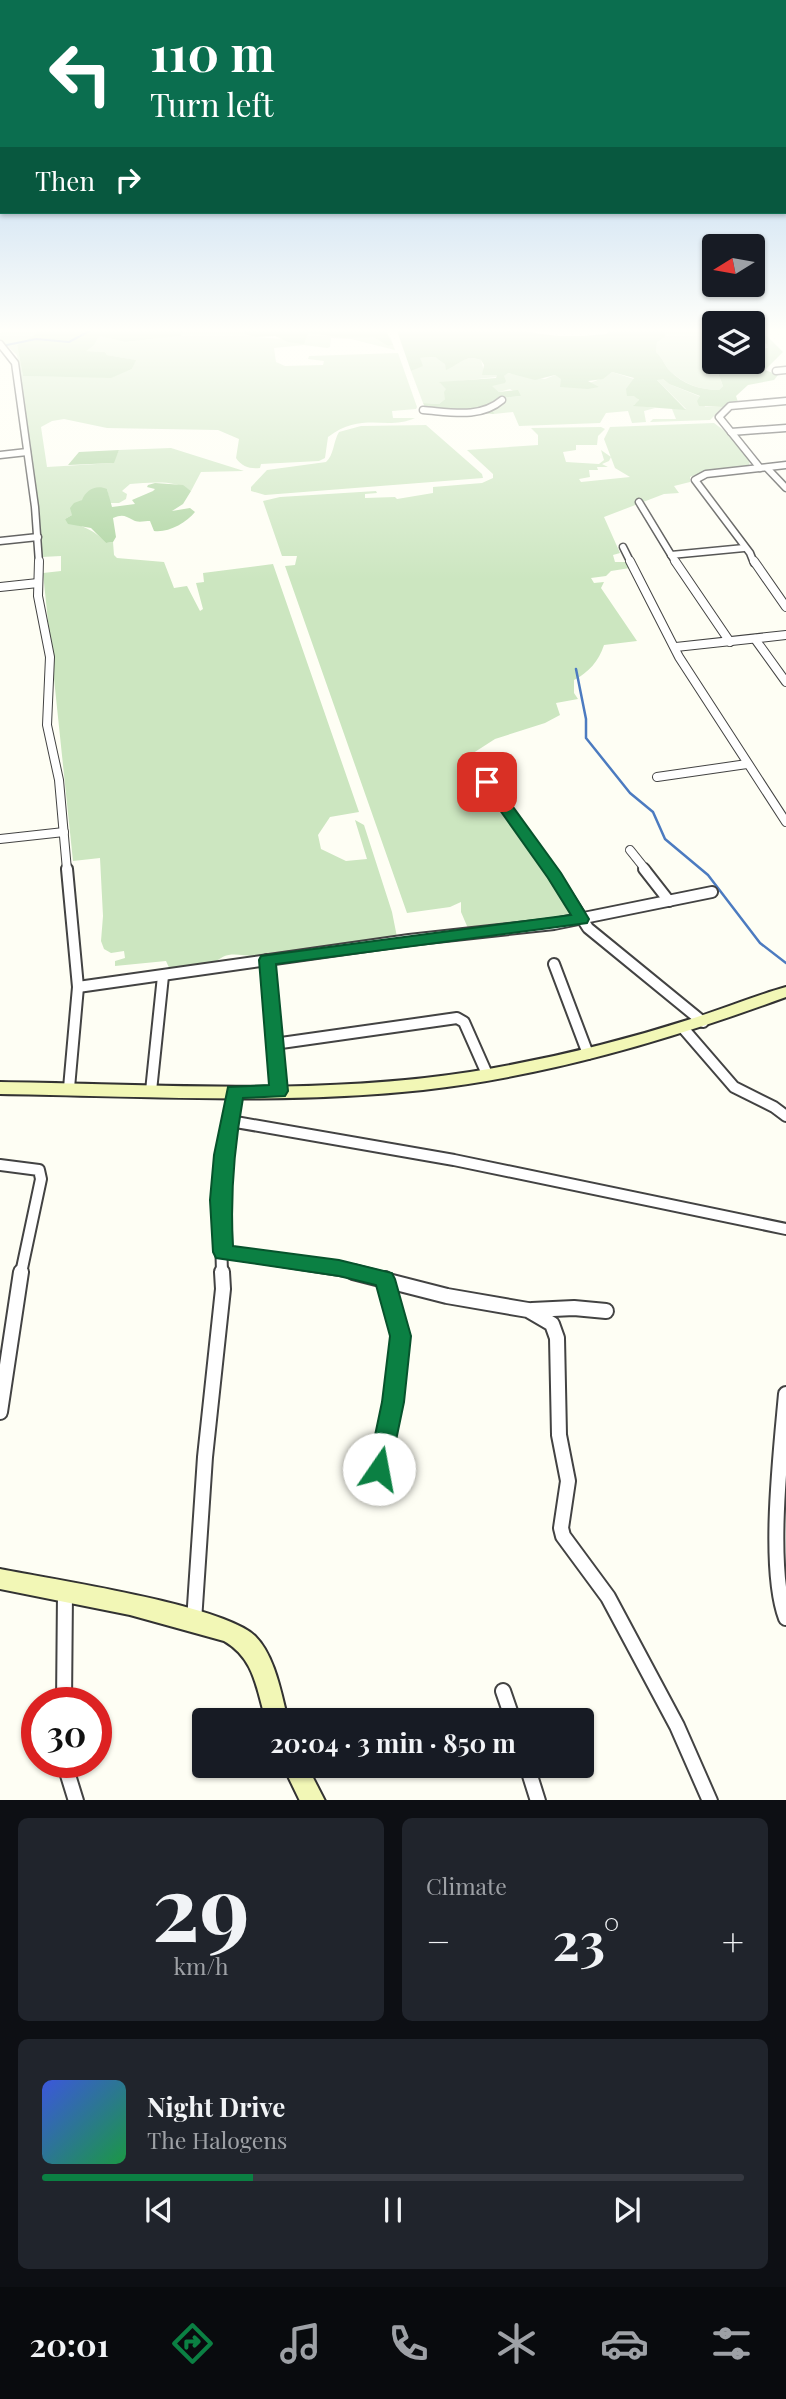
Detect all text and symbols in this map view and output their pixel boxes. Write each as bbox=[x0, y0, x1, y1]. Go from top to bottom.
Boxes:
text: 110 m bbox=[150, 19, 275, 84]
icon: left bbox=[35, 28, 126, 119]
text: Turn left bbox=[150, 82, 274, 125]
icon: right bbox=[109, 161, 147, 199]
text: Then bbox=[35, 163, 95, 198]
north arrow bbox=[702, 234, 765, 298]
map controls bbox=[702, 234, 765, 374]
button: layers bbox=[702, 311, 765, 374]
pin bbox=[457, 752, 517, 812]
icon: arrive bbox=[468, 763, 506, 801]
position arrow bbox=[342, 1432, 416, 1506]
speed limit sign: 30 bbox=[21, 1687, 112, 1778]
text: 20:04 · 3 min · 850 m bbox=[270, 1725, 516, 1760]
text: 29 bbox=[152, 1844, 250, 1965]
text: Climate bbox=[426, 1870, 507, 1901]
text: 23° bbox=[553, 1905, 620, 1974]
text: − bbox=[426, 1915, 451, 1966]
text: + bbox=[722, 1915, 744, 1966]
text: km/h bbox=[173, 1950, 229, 1981]
text: Night Drive bbox=[147, 2089, 285, 2124]
text: The Halogens bbox=[147, 2124, 287, 2155]
icon: previous bbox=[140, 2191, 178, 2229]
icon: pause bbox=[374, 2191, 412, 2229]
icon: next bbox=[608, 2191, 646, 2229]
icon: directions bbox=[168, 2319, 217, 2368]
icon: music bbox=[276, 2319, 325, 2368]
icon: phone bbox=[384, 2319, 433, 2368]
icon: climate bbox=[492, 2319, 541, 2368]
icon: car bbox=[600, 2319, 649, 2368]
icon: filters bbox=[707, 2319, 756, 2368]
text: 20:01 bbox=[29, 2322, 109, 2365]

